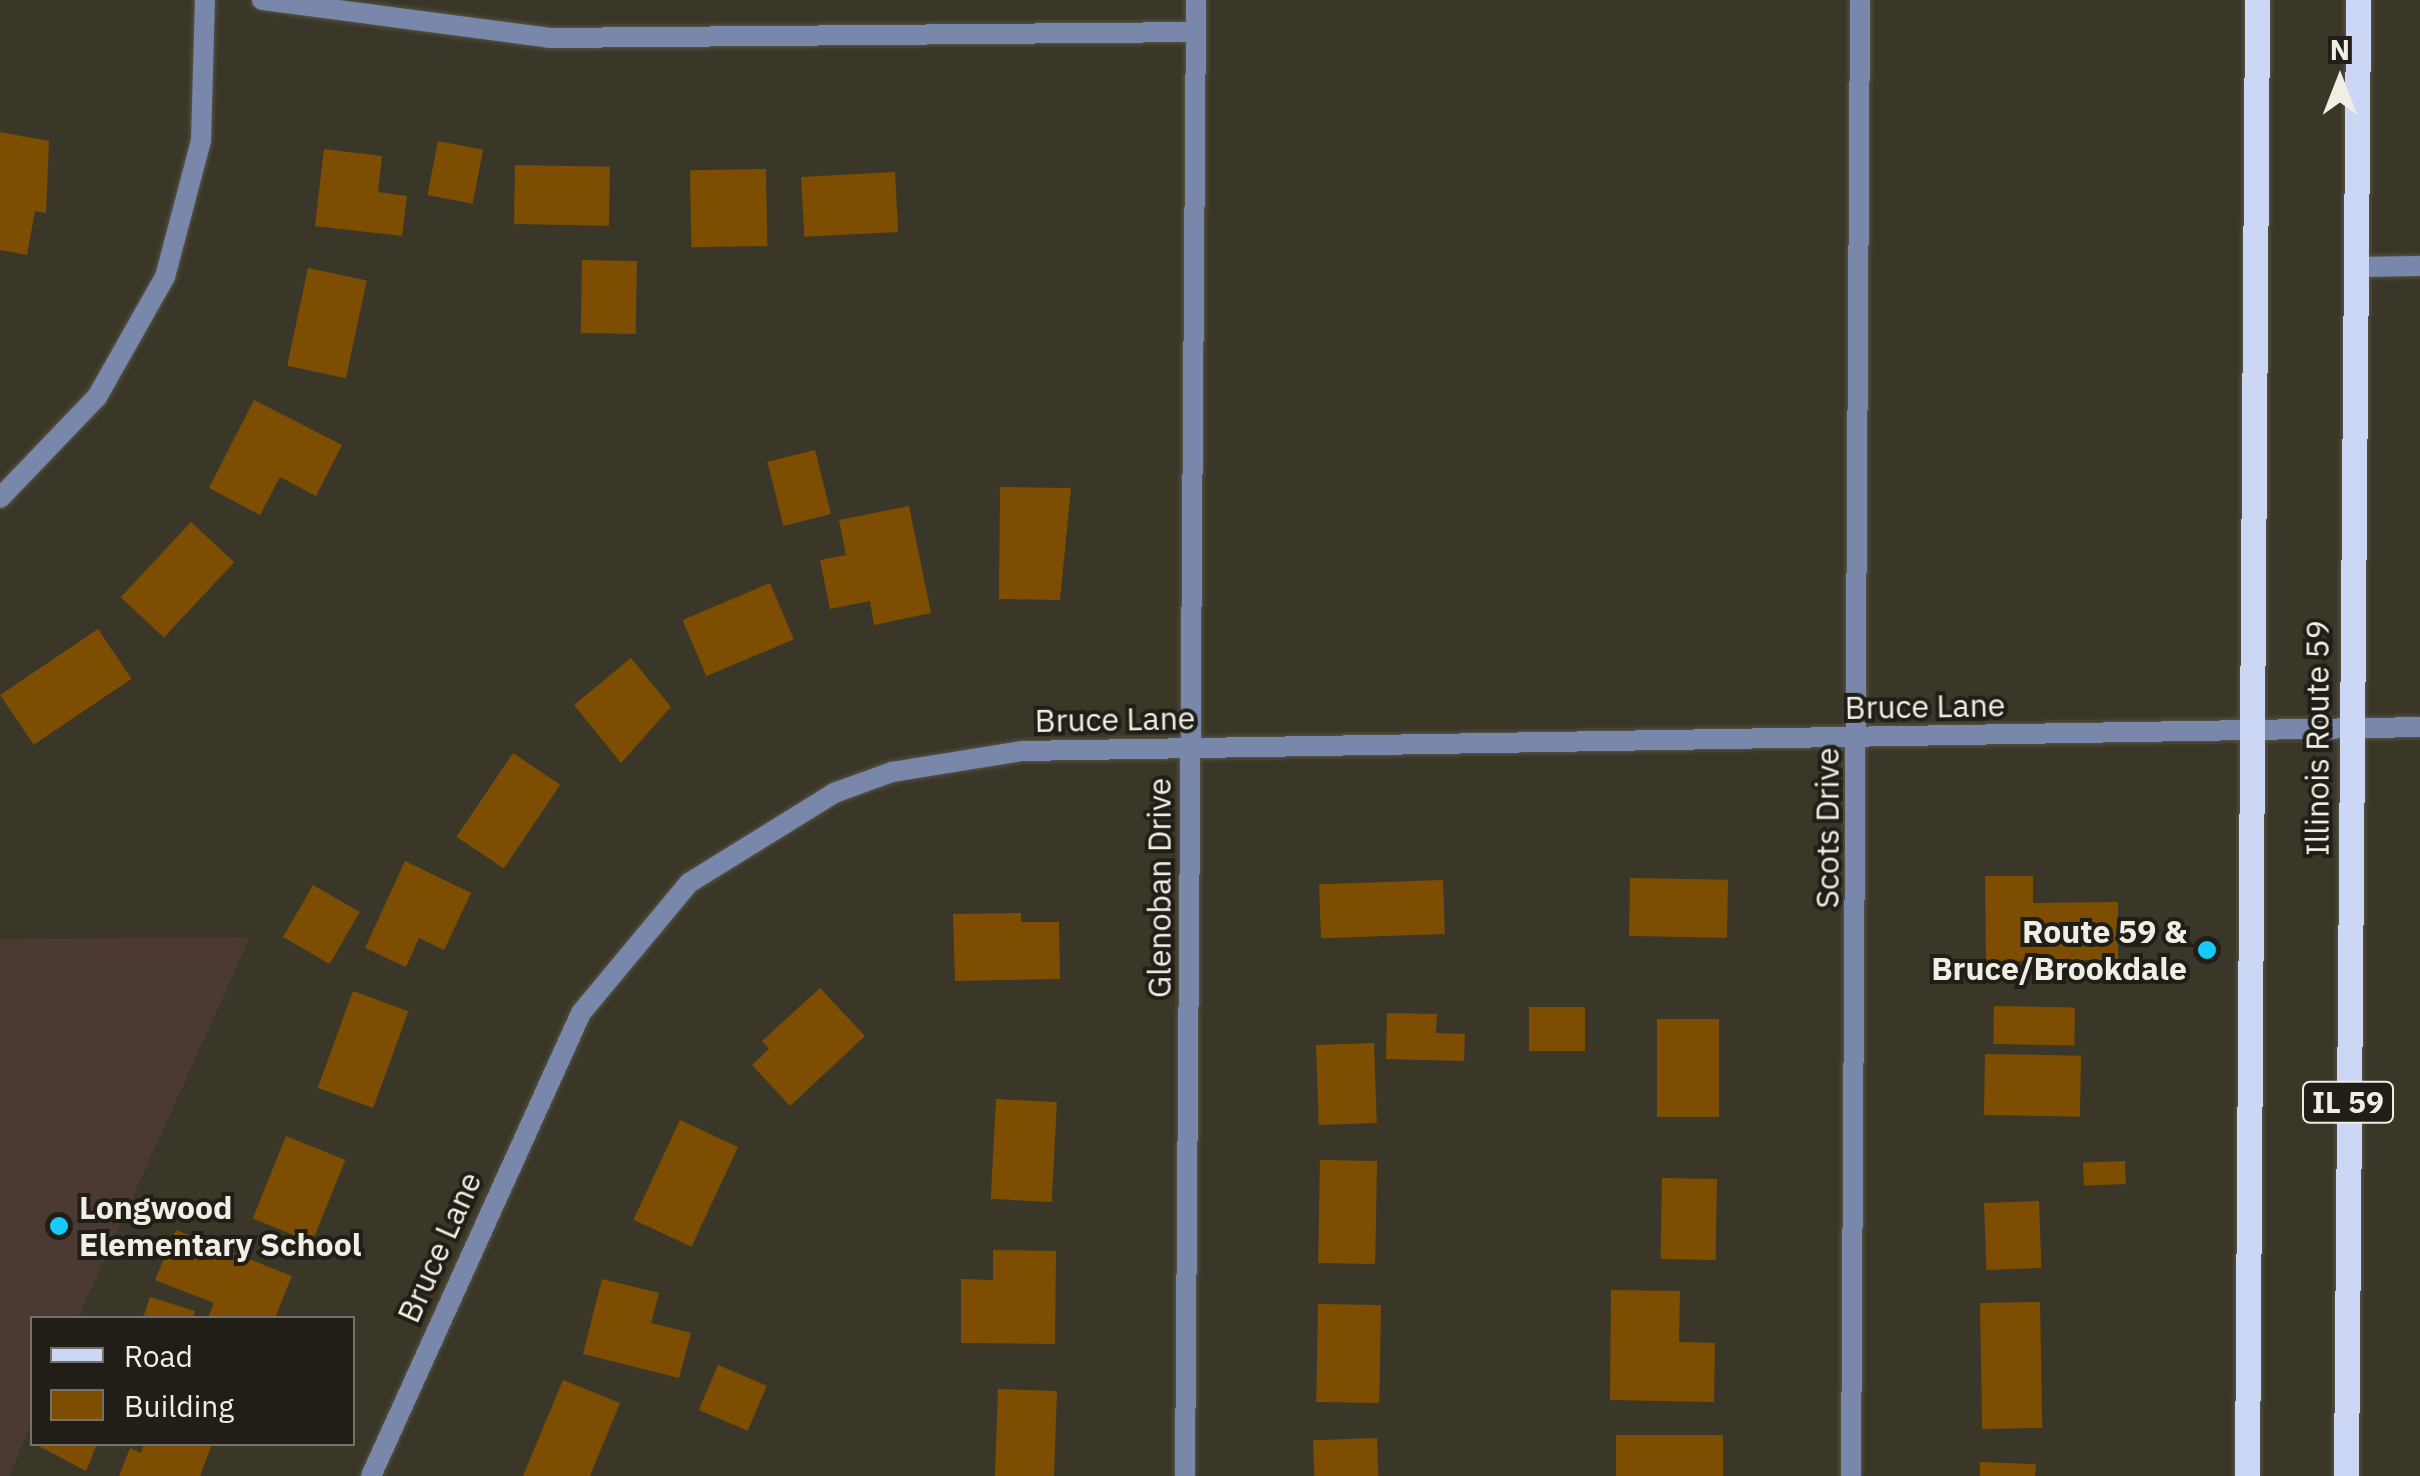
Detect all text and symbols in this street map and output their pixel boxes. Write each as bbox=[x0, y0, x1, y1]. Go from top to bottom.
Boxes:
north arrow bbox=[2290, 30, 2390, 130]
text: N bbox=[2330, 31, 2350, 68]
street label: Illinois Route 59 bbox=[2298, 620, 2336, 856]
street label: Bruce Lane bbox=[1844, 685, 2006, 727]
street label: Bruce Lane bbox=[1034, 698, 1196, 740]
street label: Scots Drive bbox=[1808, 747, 1846, 909]
street label: Glenoban Drive bbox=[1140, 778, 1178, 998]
place label: Route 59 & Bruce/Brookdale bbox=[1931, 913, 2187, 988]
marker: Route 59 & Bruce/Brookdale bbox=[2196, 939, 2218, 961]
road number: IL 59 bbox=[2300, 1077, 2396, 1127]
street label: Bruce Lane bbox=[389, 1166, 489, 1328]
place label: Longwood Elementary School bbox=[79, 1189, 361, 1264]
marker: Longwood Elementary School bbox=[48, 1215, 70, 1237]
legend bbox=[30, 1316, 355, 1446]
text: Road bbox=[124, 1336, 193, 1375]
text: Building bbox=[124, 1386, 234, 1425]

